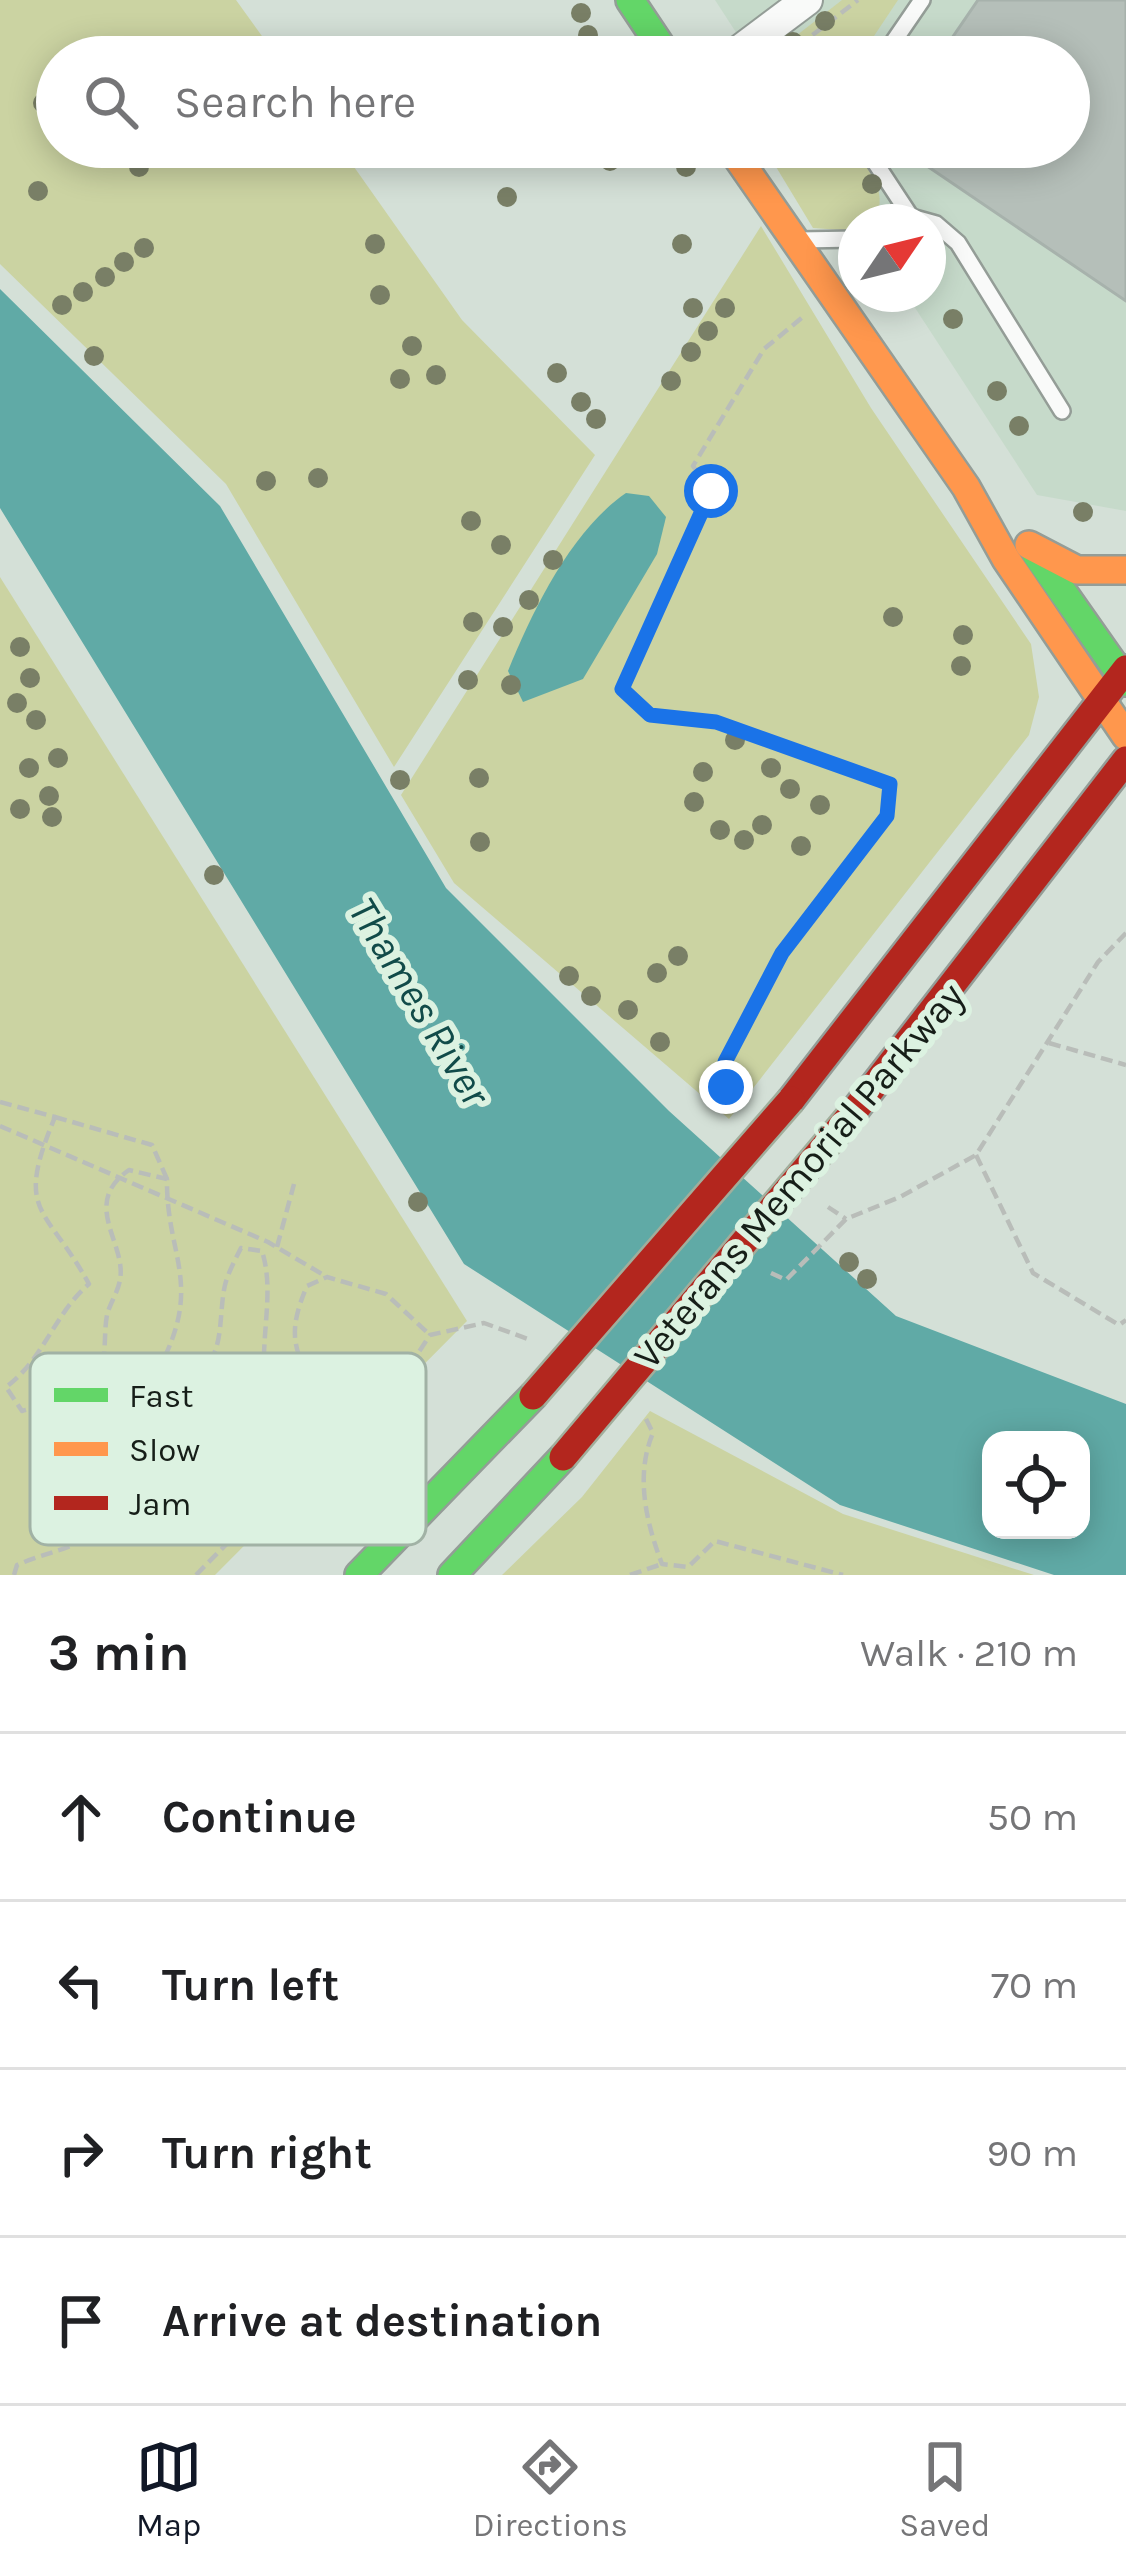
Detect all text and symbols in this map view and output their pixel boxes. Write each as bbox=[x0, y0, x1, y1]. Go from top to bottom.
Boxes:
search box bbox=[36, 36, 1090, 168]
icon: search bbox=[78, 69, 144, 135]
text: Search here bbox=[174, 76, 416, 128]
north arrow bbox=[838, 204, 946, 312]
route start bbox=[684, 464, 738, 518]
water label: Thames River bbox=[337, 888, 502, 1116]
street label: Veterans Memorial Parkway bbox=[624, 973, 974, 1378]
route end bbox=[699, 1060, 753, 1114]
legend bbox=[30, 1353, 426, 1545]
text: Fast bbox=[129, 1377, 193, 1415]
text: Slow bbox=[129, 1431, 200, 1469]
map controls bbox=[982, 1431, 1090, 1539]
button: locate bbox=[982, 1431, 1090, 1539]
text: Jam bbox=[129, 1485, 191, 1523]
text: 3 min bbox=[48, 1623, 190, 1683]
text: Walk · 210 m bbox=[860, 1630, 1078, 1676]
icon: ahead bbox=[48, 1784, 114, 1850]
text: Continue bbox=[162, 1791, 357, 1843]
text: 50 m bbox=[987, 1794, 1078, 1840]
icon: left bbox=[48, 1952, 114, 2018]
text: Turn left bbox=[162, 1959, 339, 2011]
text: 70 m bbox=[991, 1962, 1078, 2008]
icon: right bbox=[48, 2120, 114, 2186]
text: Turn right bbox=[162, 2127, 372, 2179]
text: 90 m bbox=[986, 2130, 1078, 2176]
icon: arrive bbox=[48, 2288, 114, 2354]
text: Arrive at destination bbox=[162, 2295, 602, 2347]
tab: Map bbox=[136, 2434, 202, 2544]
tab: Directions bbox=[473, 2434, 628, 2544]
tab: Saved bbox=[899, 2434, 990, 2544]

